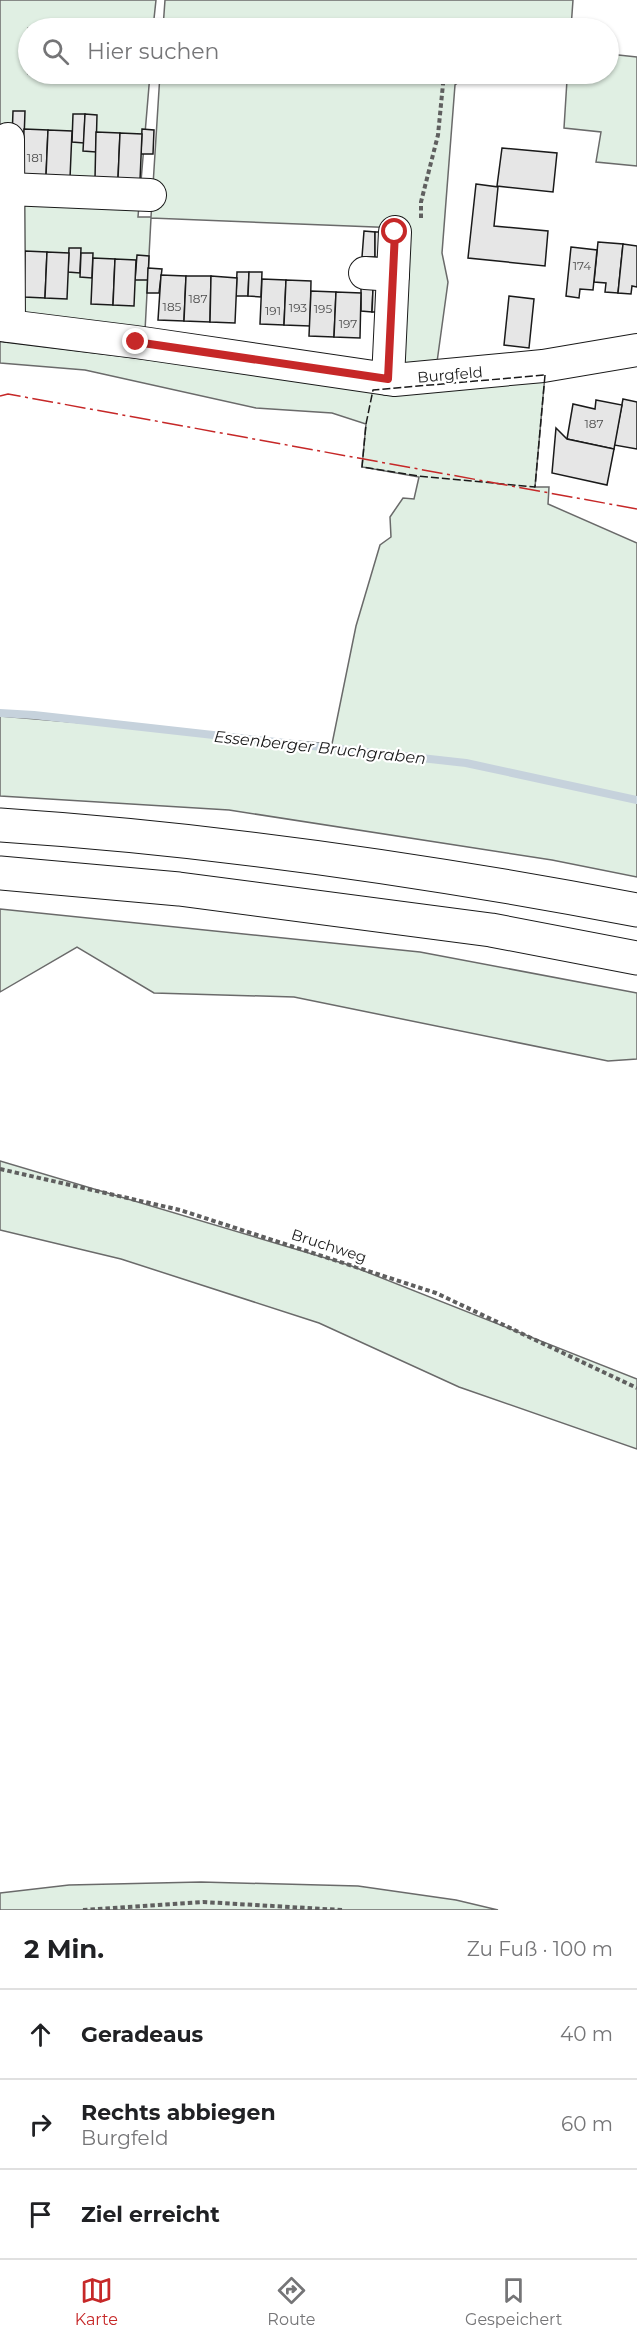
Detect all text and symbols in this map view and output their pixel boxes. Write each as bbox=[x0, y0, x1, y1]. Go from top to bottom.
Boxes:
search box bbox=[18, 18, 619, 84]
icon: search bbox=[39, 35, 72, 68]
text: Hier suchen bbox=[87, 38, 219, 65]
house number: 181 bbox=[27, 150, 43, 165]
route start bbox=[381, 218, 407, 244]
house number: 174 bbox=[573, 258, 591, 273]
house number: 187 bbox=[188, 291, 208, 306]
house number: 185 bbox=[163, 299, 182, 314]
house number: 193 bbox=[289, 300, 307, 315]
house number: 195 bbox=[314, 301, 332, 316]
house number: 191 bbox=[265, 303, 281, 318]
house number: 197 bbox=[339, 316, 357, 331]
route end bbox=[122, 328, 148, 354]
street label: Burgfeld bbox=[416, 362, 484, 387]
house number: 187 bbox=[584, 416, 604, 431]
water label: Essenberger Bruchgraben bbox=[213, 727, 427, 768]
street label: Bruchweg bbox=[289, 1224, 369, 1267]
text: 2 Min. bbox=[24, 1933, 104, 1965]
text: Zu Fuß · 100 m bbox=[467, 1937, 613, 1961]
icon: ahead bbox=[24, 2018, 57, 2051]
text: Geradeaus bbox=[81, 2021, 203, 2048]
text: 40 m bbox=[560, 2022, 613, 2046]
text: Rechts abbiegen bbox=[81, 2099, 276, 2126]
icon: right bbox=[24, 2108, 57, 2141]
text: 60 m bbox=[561, 2112, 613, 2136]
text: Burgfeld bbox=[81, 2126, 169, 2150]
icon: arrive bbox=[24, 2198, 57, 2231]
text: Ziel erreicht bbox=[81, 2201, 220, 2228]
tab: Karte bbox=[75, 2274, 118, 2329]
tab: Route bbox=[267, 2274, 316, 2329]
tab: Gespeichert bbox=[465, 2274, 562, 2329]

